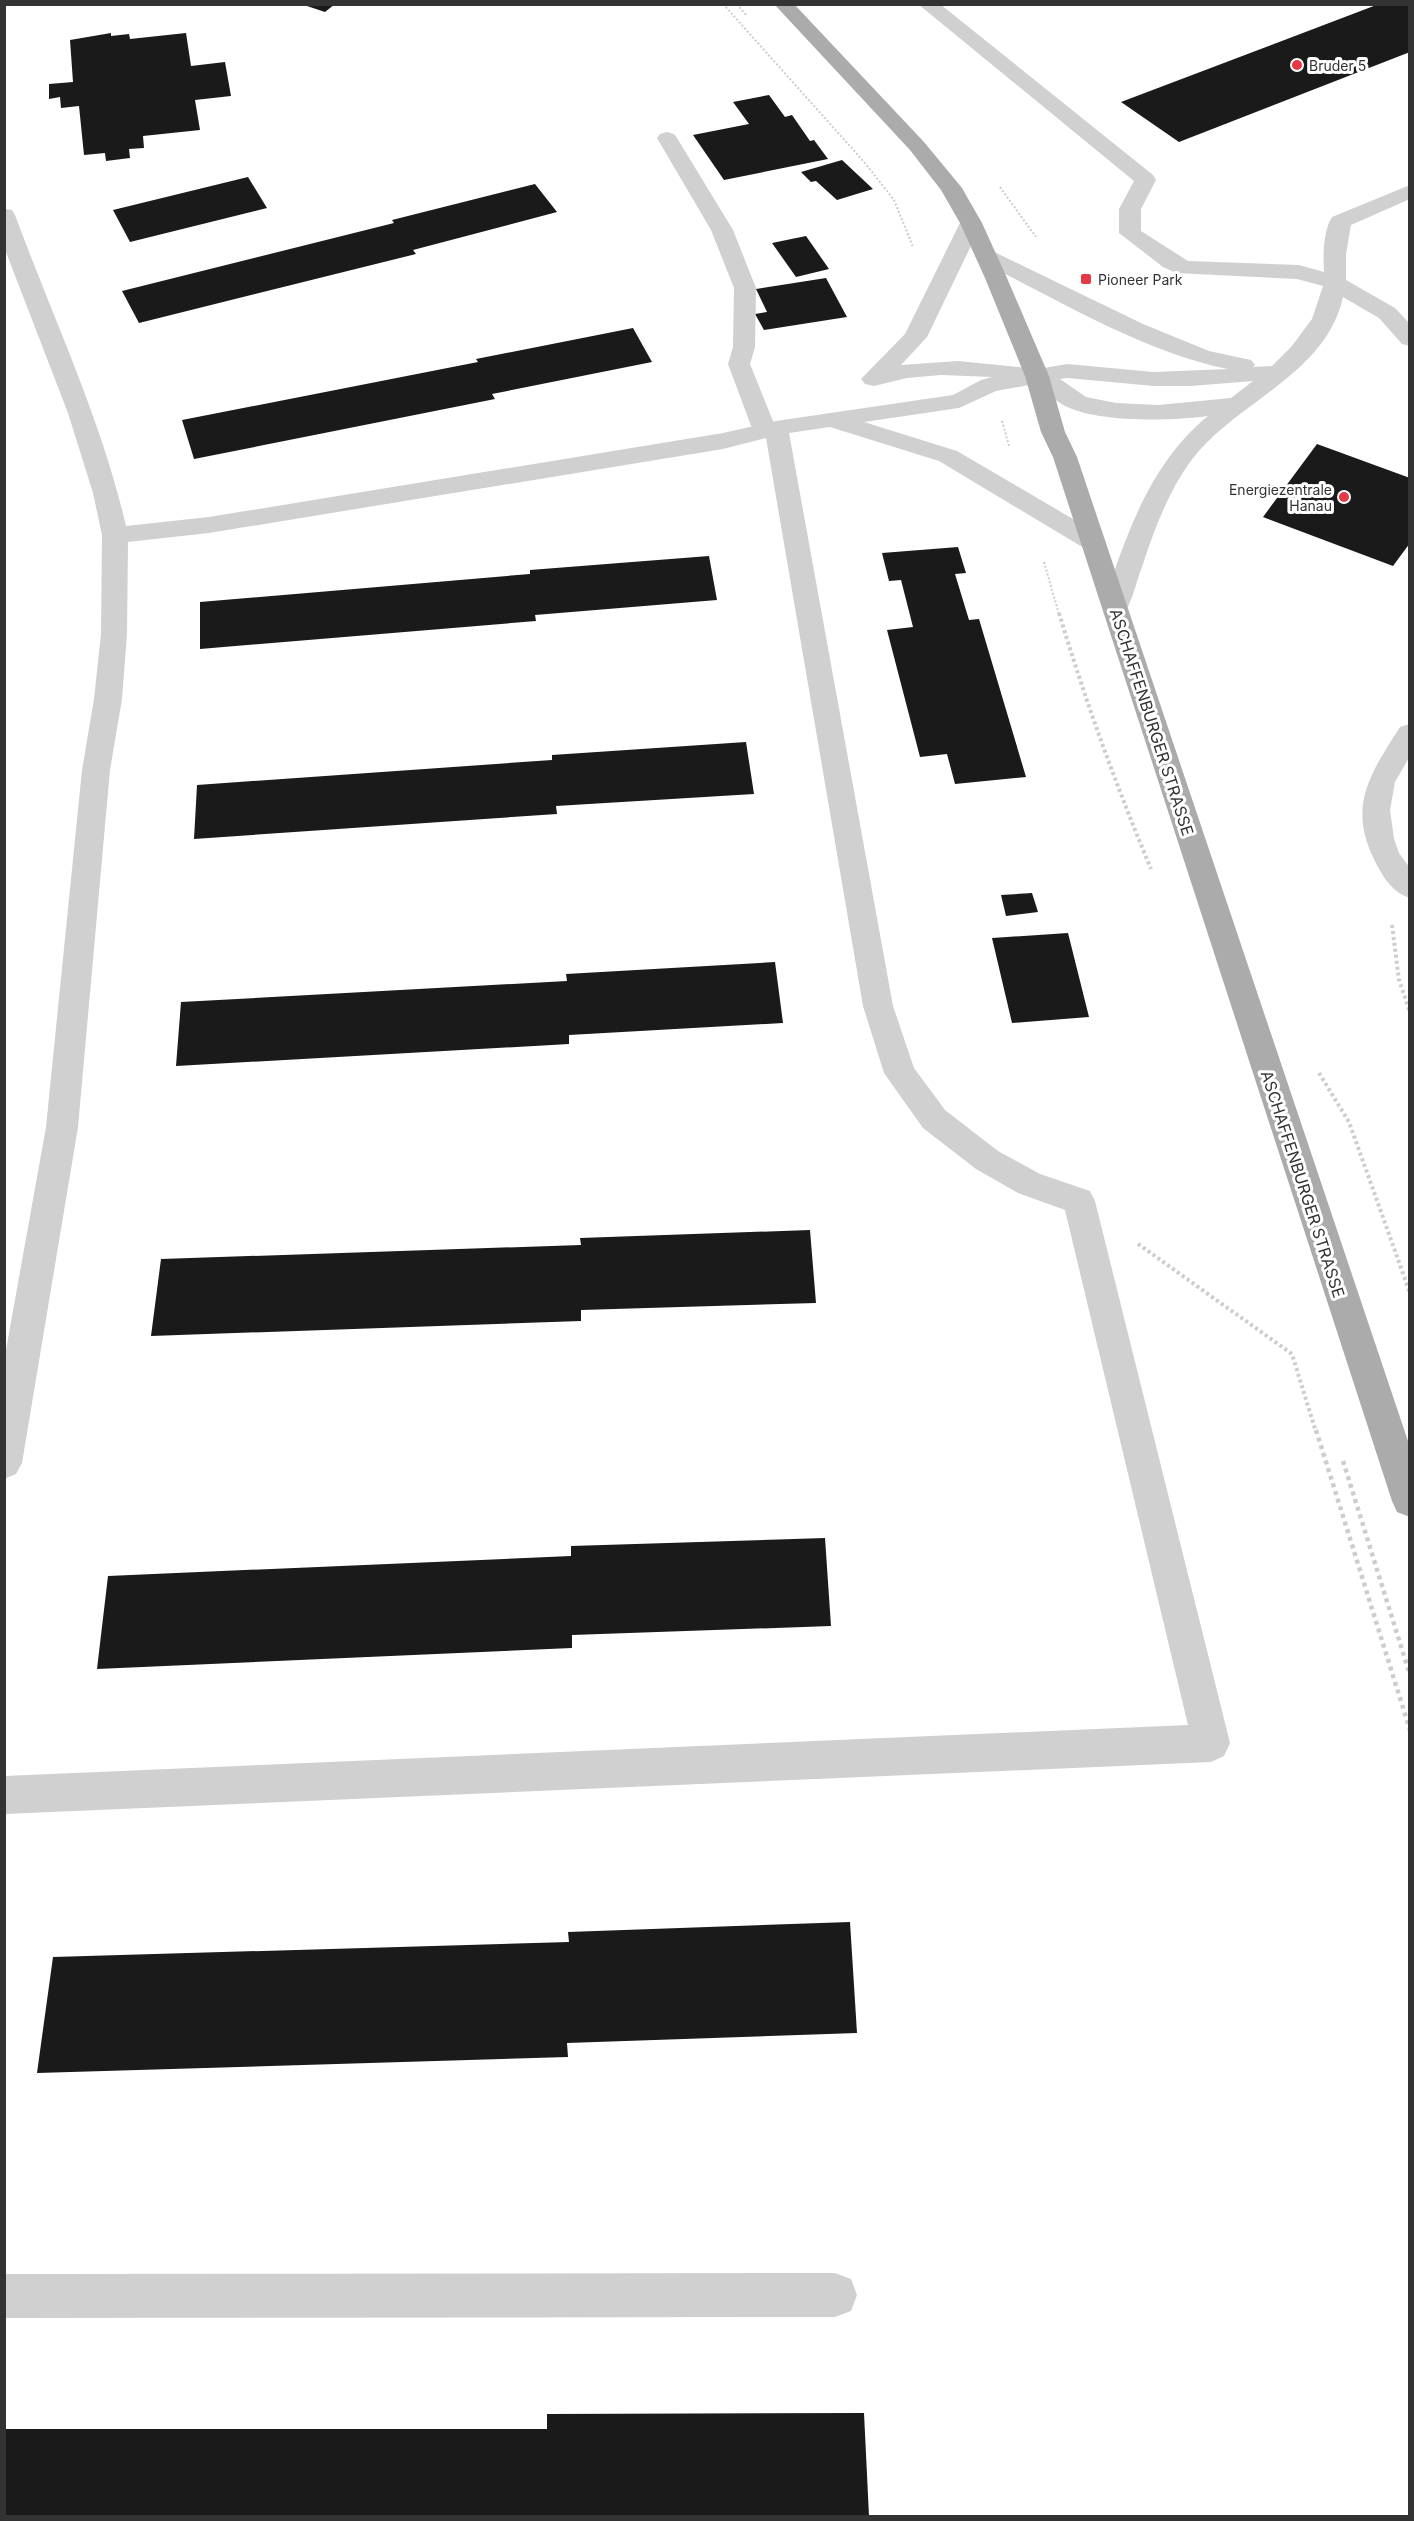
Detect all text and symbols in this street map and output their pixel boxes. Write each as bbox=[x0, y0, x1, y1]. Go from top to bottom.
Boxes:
place label: Bruder 5 bbox=[1309, 57, 1366, 74]
marker: Bruder 5 bbox=[1290, 58, 1304, 72]
place label: Pioneer Park bbox=[1098, 271, 1183, 288]
marker: Pioneer Park bbox=[1079, 272, 1093, 286]
place label: Energiezentrale Hanau bbox=[1229, 481, 1332, 514]
marker: Energiezentrale Hanau bbox=[1337, 490, 1351, 504]
street label: ASCHAFFENBURGER STRASSE bbox=[1106, 606, 1198, 838]
street label: ASCHAFFENBURGER STRASSE bbox=[1257, 1068, 1349, 1300]

